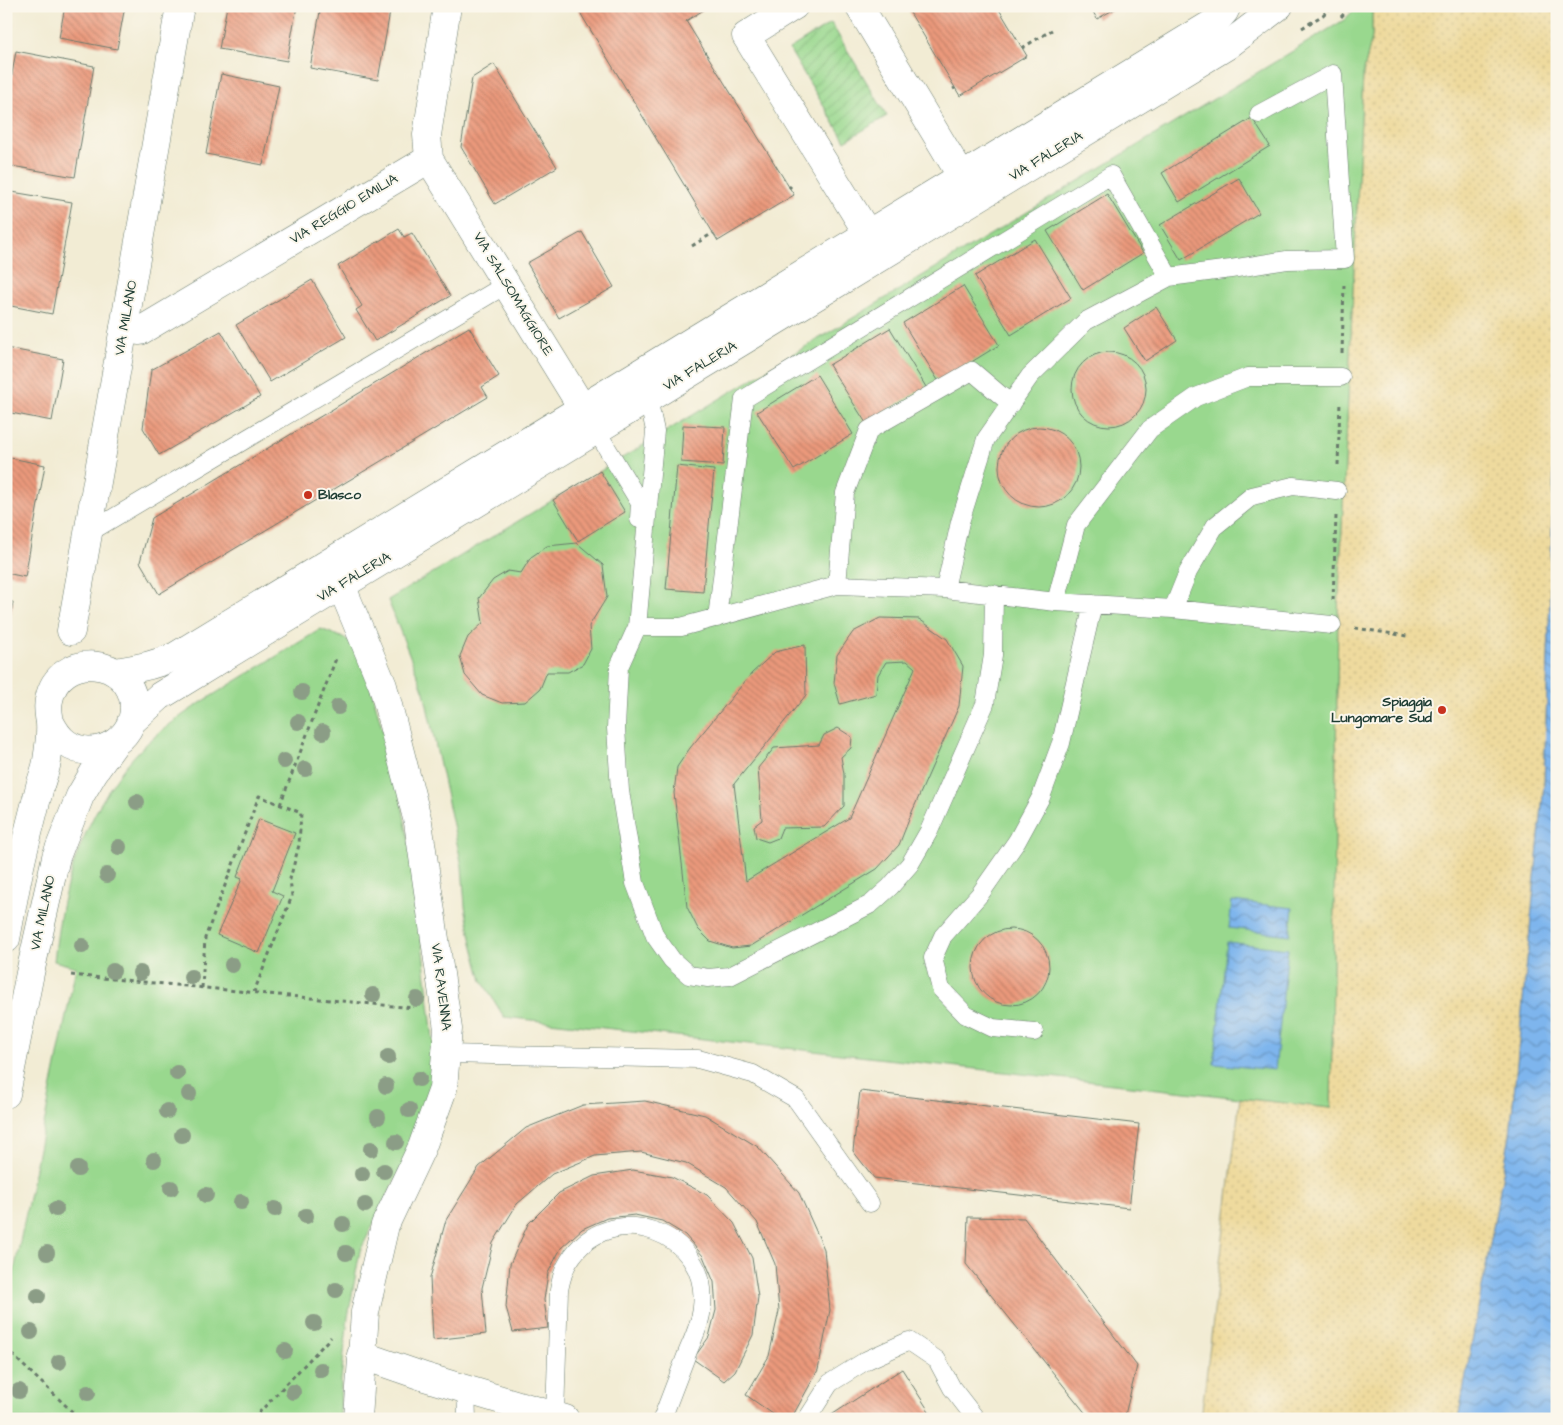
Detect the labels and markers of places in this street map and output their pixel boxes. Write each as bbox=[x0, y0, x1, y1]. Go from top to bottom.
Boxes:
place label: Blasco bbox=[318, 485, 361, 505]
marker: Blasco bbox=[302, 489, 314, 501]
place label: Spiaggia Lungomare Sud bbox=[1331, 692, 1433, 729]
marker: Spiaggia Lungomare Sud bbox=[1436, 704, 1448, 716]

